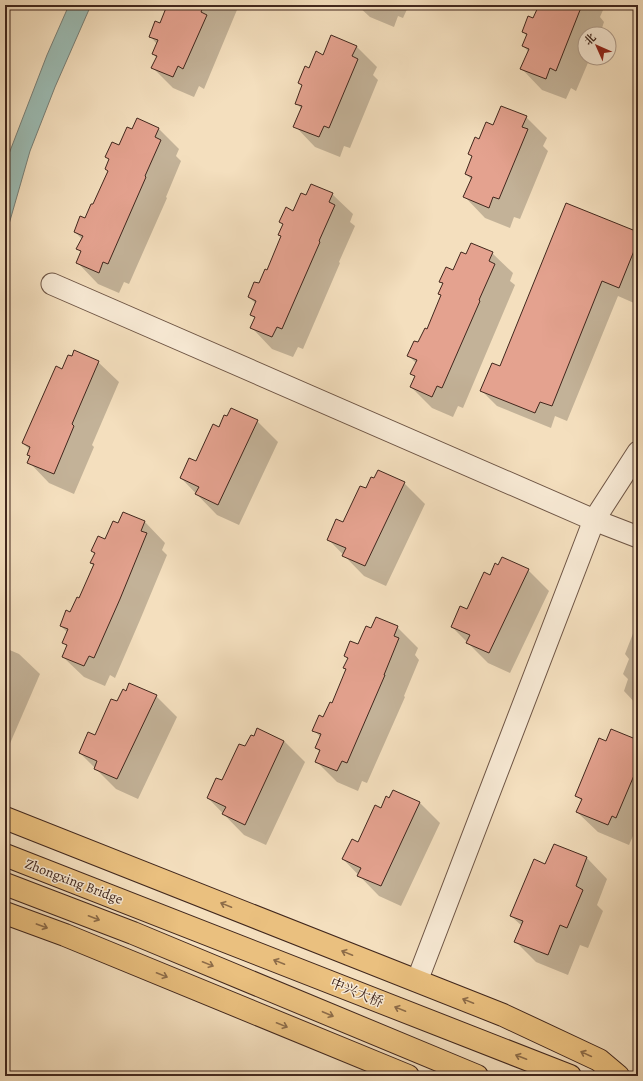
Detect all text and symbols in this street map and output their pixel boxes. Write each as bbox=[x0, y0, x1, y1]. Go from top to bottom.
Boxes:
north arrow bbox=[577, 26, 617, 66]
text: 北 bbox=[581, 30, 599, 48]
street label: Zhongxing Bridge bbox=[22, 854, 126, 909]
one-way arrow bbox=[220, 901, 232, 909]
one-way arrow bbox=[87, 915, 99, 923]
one-way arrow bbox=[35, 923, 47, 931]
one-way arrow bbox=[341, 949, 353, 957]
one-way arrow bbox=[273, 957, 285, 965]
one-way arrow bbox=[202, 961, 214, 969]
one-way arrow bbox=[156, 972, 168, 979]
street label: 中兴大桥 bbox=[327, 973, 386, 1012]
one-way arrow bbox=[462, 997, 474, 1004]
one-way arrow bbox=[394, 1005, 406, 1013]
one-way arrow bbox=[322, 1011, 334, 1018]
one-way arrow bbox=[276, 1021, 288, 1029]
one-way arrow bbox=[581, 1050, 593, 1057]
one-way arrow bbox=[515, 1052, 527, 1060]

